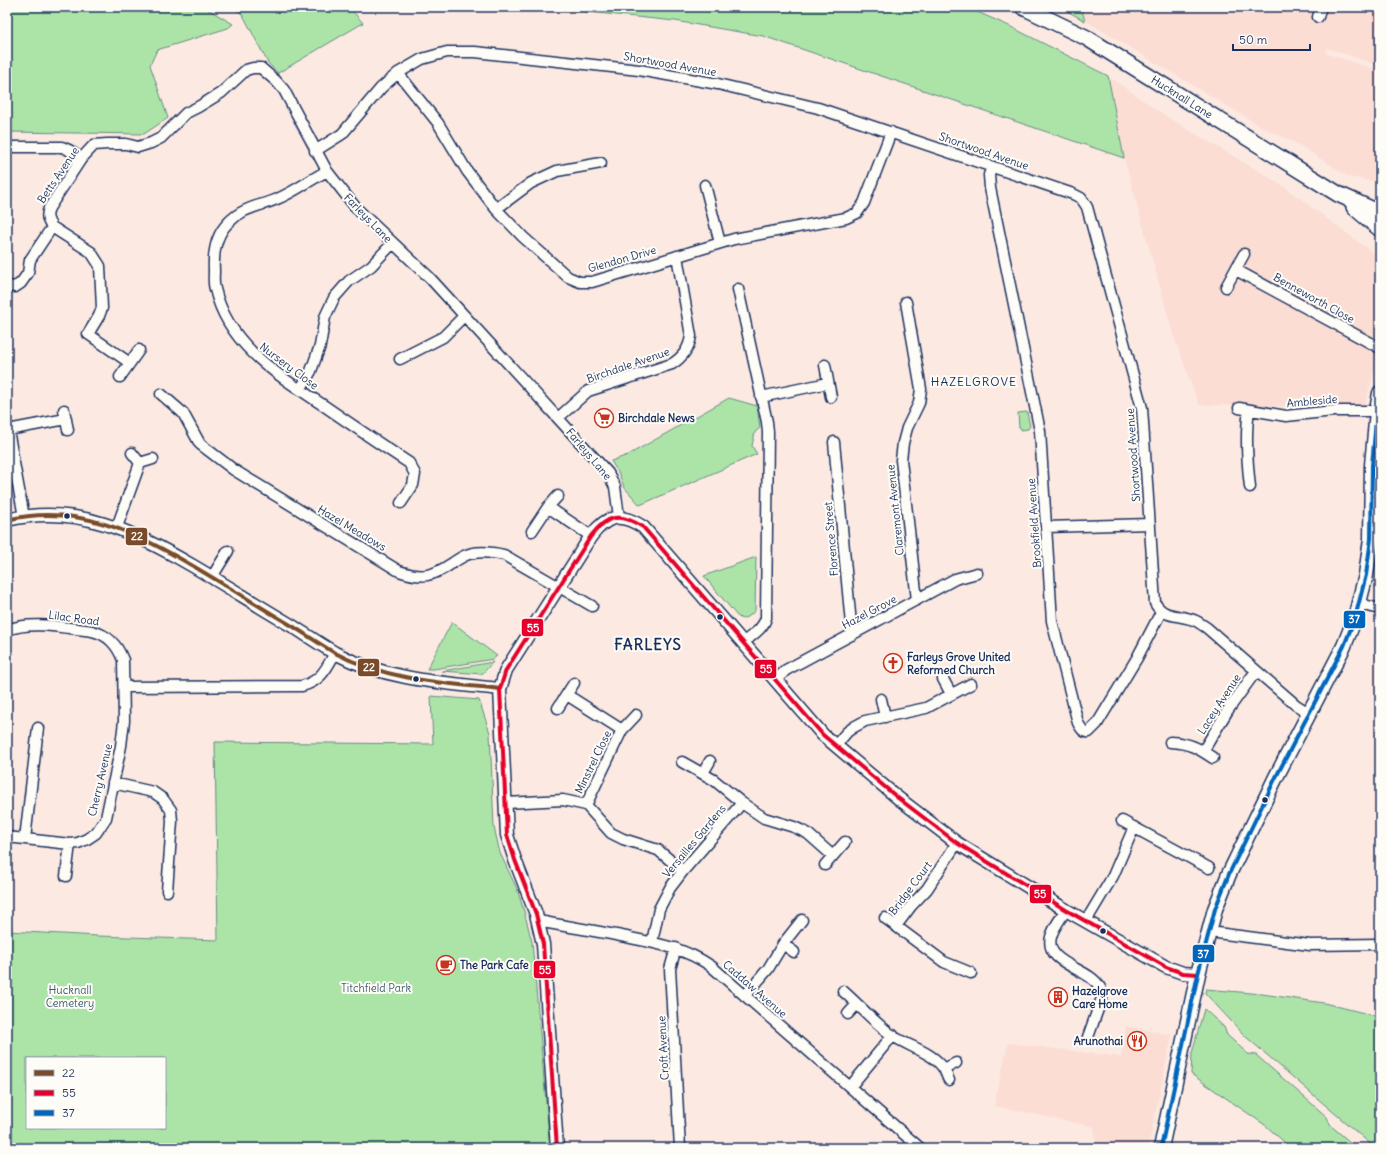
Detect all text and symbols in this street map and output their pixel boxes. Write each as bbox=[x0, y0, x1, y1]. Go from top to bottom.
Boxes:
scale bar bbox=[1233, 26, 1310, 52]
text: 50 m bbox=[1239, 32, 1268, 47]
street label: Shortwood Avenue bbox=[623, 49, 717, 79]
street label: Hucknall Lane bbox=[1149, 72, 1216, 122]
street label: Shortwood Avenue bbox=[937, 129, 1031, 173]
street label: Betts Avenue bbox=[34, 144, 82, 206]
street label: Farleys Lane bbox=[341, 190, 395, 246]
street label: Glendon Drive bbox=[586, 243, 658, 275]
street label: Benneworth Close bbox=[1271, 270, 1357, 326]
street label: Nursery Close bbox=[257, 339, 321, 393]
street label: Birchdale Avenue bbox=[585, 344, 671, 386]
district label: HAZELGROVE bbox=[931, 374, 1017, 389]
street label: Ambleside bbox=[1286, 392, 1338, 410]
supermarket icon: Birchdale News bbox=[593, 407, 615, 429]
street label: Shortwood Avenue bbox=[1123, 408, 1143, 502]
place label: Birchdale News bbox=[618, 411, 695, 425]
street label: Farleys Lane bbox=[563, 425, 615, 483]
street label: Claremont Avenue bbox=[883, 464, 907, 556]
street label: Brookfield Avenue bbox=[1024, 478, 1044, 568]
street label: Florence Street bbox=[821, 501, 841, 577]
street label: Hazel Meadows bbox=[315, 502, 389, 554]
unlabelled marker bbox=[62, 511, 72, 521]
line badge: 22 bbox=[125, 527, 148, 546]
text: 22 bbox=[131, 529, 143, 543]
street label: Hazel Grove bbox=[839, 592, 899, 632]
street label: Lilac Road bbox=[48, 608, 101, 629]
line badge: 37 bbox=[1343, 610, 1366, 629]
unlabelled marker bbox=[715, 612, 725, 622]
text: 37 bbox=[1348, 612, 1360, 626]
line badge: 55 bbox=[521, 618, 544, 637]
text: 55 bbox=[527, 621, 539, 635]
district label: FARLEYS bbox=[614, 635, 682, 654]
place label: Farleys Grove United Reformed Church bbox=[907, 650, 1011, 677]
church icon: Farleys Grove United Reformed Church bbox=[882, 652, 904, 674]
line badge: 22 bbox=[357, 658, 380, 677]
line badge: 55 bbox=[754, 659, 777, 679]
text: 22 bbox=[363, 660, 375, 674]
text: 55 bbox=[760, 662, 772, 676]
street label: Lacey Avenue bbox=[1194, 671, 1244, 737]
unlabelled marker bbox=[411, 674, 421, 684]
street label: Minstrel Close bbox=[572, 728, 614, 796]
street label: Cherry Avenue bbox=[85, 742, 115, 818]
unlabelled marker bbox=[1260, 795, 1270, 805]
street label: Versailles Gardens bbox=[659, 801, 729, 881]
street label: Bridge Court bbox=[885, 858, 935, 917]
line badge: 55 bbox=[1029, 884, 1052, 904]
text: 55 bbox=[1034, 887, 1046, 901]
unlabelled marker bbox=[1098, 926, 1108, 936]
line badge: 37 bbox=[1192, 944, 1215, 963]
text: 37 bbox=[1197, 947, 1209, 961]
cafe icon: The Park Cafe bbox=[435, 954, 457, 976]
street label: Caddaw Avenue bbox=[720, 957, 790, 1021]
place label: The Park Cafe bbox=[460, 958, 529, 972]
line badge: 55 bbox=[533, 960, 556, 979]
text: 55 bbox=[539, 963, 551, 977]
park label: Titchfield Park bbox=[341, 981, 411, 995]
park label: Hucknall Cemetery bbox=[46, 983, 94, 1010]
place label: Hazelgrove Care Home bbox=[1072, 984, 1128, 1011]
building icon: Hazelgrove Care Home bbox=[1047, 986, 1069, 1008]
street label: Croft Avenue bbox=[654, 1015, 672, 1081]
restaurant icon: Arunothai bbox=[1126, 1030, 1148, 1052]
place label: Arunothai bbox=[1074, 1034, 1123, 1048]
legend bbox=[26, 1057, 166, 1129]
text: 22 bbox=[62, 1065, 76, 1080]
text: 55 bbox=[62, 1085, 76, 1100]
text: 37 bbox=[62, 1105, 75, 1120]

